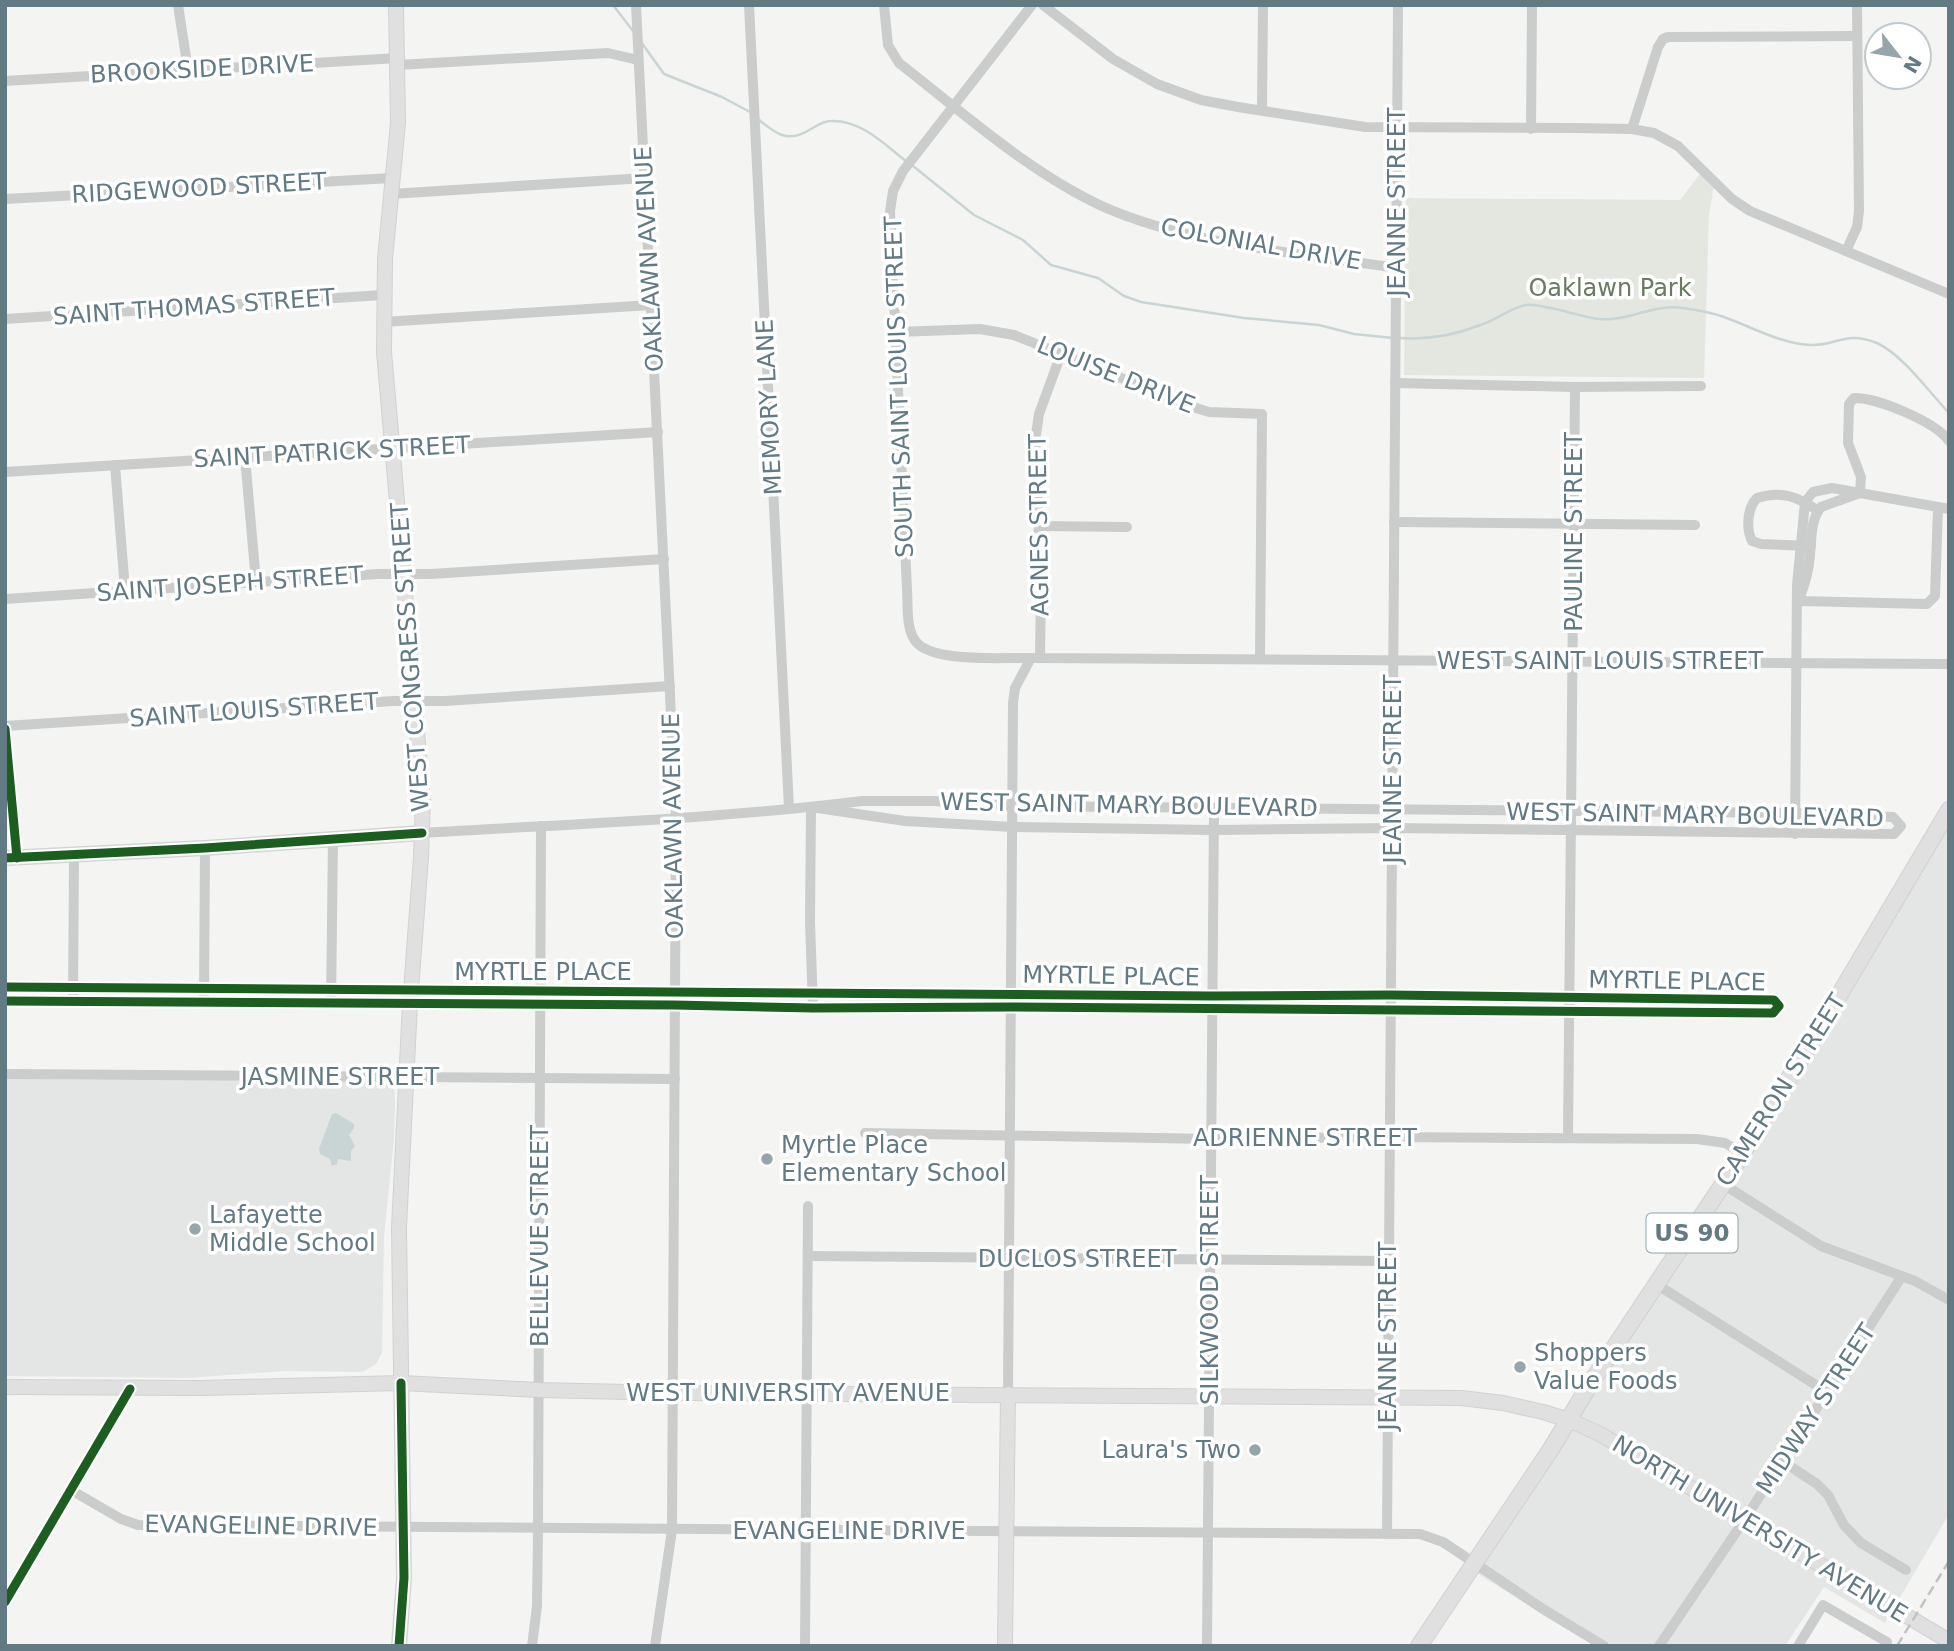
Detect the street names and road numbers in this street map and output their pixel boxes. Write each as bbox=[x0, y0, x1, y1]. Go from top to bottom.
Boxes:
street label: BROOKSIDE DRIVE bbox=[89, 49, 315, 89]
street label: JEANNE STREET bbox=[1383, 107, 1411, 298]
street label: OAKLAWN AVENUE bbox=[629, 145, 669, 373]
street label: RIDGEWOOD STREET bbox=[71, 167, 327, 209]
street label: COLONIAL DRIVE bbox=[1158, 213, 1364, 275]
street label: SOUTH SAINT LOUIS STREET bbox=[879, 215, 919, 558]
street label: SAINT THOMAS STREET bbox=[52, 283, 336, 331]
street label: MEMORY LANE bbox=[750, 318, 788, 496]
street label: LOUISE DRIVE bbox=[1033, 331, 1199, 419]
street label: SAINT PATRICK STREET bbox=[193, 431, 471, 473]
street label: PAULINE STREET bbox=[1560, 432, 1588, 632]
street label: AGNES STREET bbox=[1023, 433, 1055, 616]
street label: WEST CONGRESS STREET bbox=[385, 501, 435, 813]
street label: SAINT JOSEPH STREET bbox=[96, 561, 365, 607]
street label: WEST SAINT LOUIS STREET bbox=[1437, 647, 1763, 675]
street label: JEANNE STREET bbox=[1379, 674, 1407, 865]
street label: SAINT LOUIS STREET bbox=[128, 687, 380, 733]
street label: OAKLAWN AVENUE bbox=[657, 713, 689, 939]
street label: WEST SAINT MARY BOULEVARD bbox=[940, 788, 1318, 822]
street label: WEST SAINT MARY BOULEVARD bbox=[1506, 798, 1884, 832]
street label: MYRTLE PLACE bbox=[454, 958, 632, 986]
street label: MYRTLE PLACE bbox=[1022, 960, 1200, 992]
street label: MYRTLE PLACE bbox=[1588, 965, 1766, 997]
street label: CAMERON STREET bbox=[1710, 988, 1852, 1191]
street label: JASMINE STREET bbox=[239, 1063, 440, 1091]
street label: ADRIENNE STREET bbox=[1193, 1124, 1417, 1152]
street label: BELLEVUE STREET bbox=[526, 1125, 554, 1347]
street label: SILKWOOD STREET bbox=[1196, 1175, 1224, 1405]
road number: US 90 bbox=[1646, 1214, 1738, 1252]
street label: JEANNE STREET bbox=[1374, 1241, 1402, 1432]
street label: DUCLOS STREET bbox=[978, 1245, 1177, 1273]
street label: MIDWAY STREET bbox=[1751, 1318, 1882, 1499]
street label: WEST UNIVERSITY AVENUE bbox=[626, 1379, 950, 1407]
street label: NORTH UNIVERSITY AVENUE bbox=[1607, 1430, 1913, 1628]
street label: EVANGELINE DRIVE bbox=[144, 1510, 378, 1542]
street label: EVANGELINE DRIVE bbox=[732, 1517, 966, 1545]

